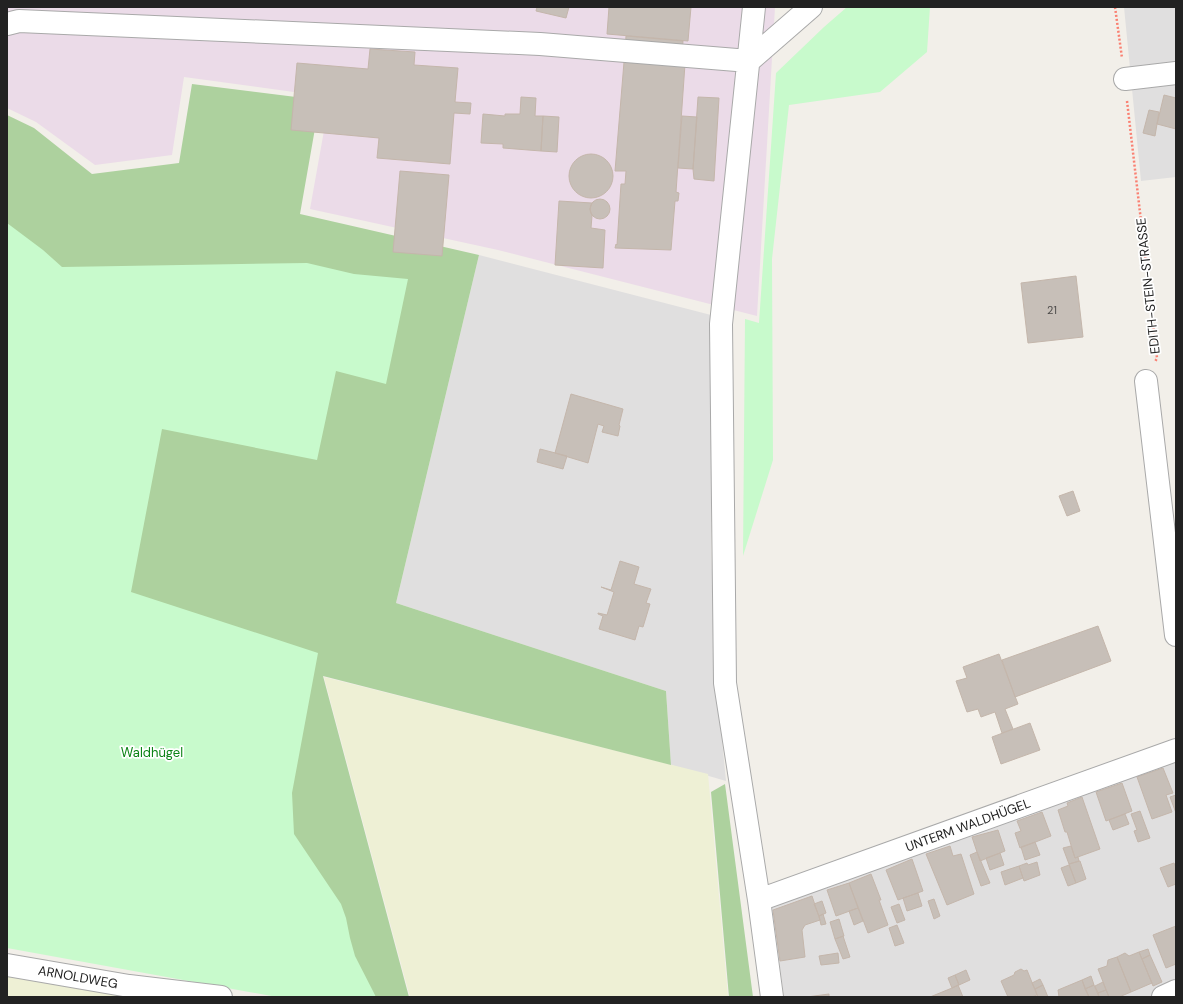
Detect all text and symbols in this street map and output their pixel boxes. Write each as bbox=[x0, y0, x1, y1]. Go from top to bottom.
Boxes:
street label: EDITH-STEIN-STRASSE bbox=[1132, 217, 1164, 355]
house number: 21 bbox=[1047, 303, 1057, 317]
park label: Waldhügel bbox=[121, 744, 183, 761]
street label: UNTERM WALDHÜGEL bbox=[903, 794, 1033, 856]
street label: ARNOLDWEG bbox=[37, 962, 119, 992]

